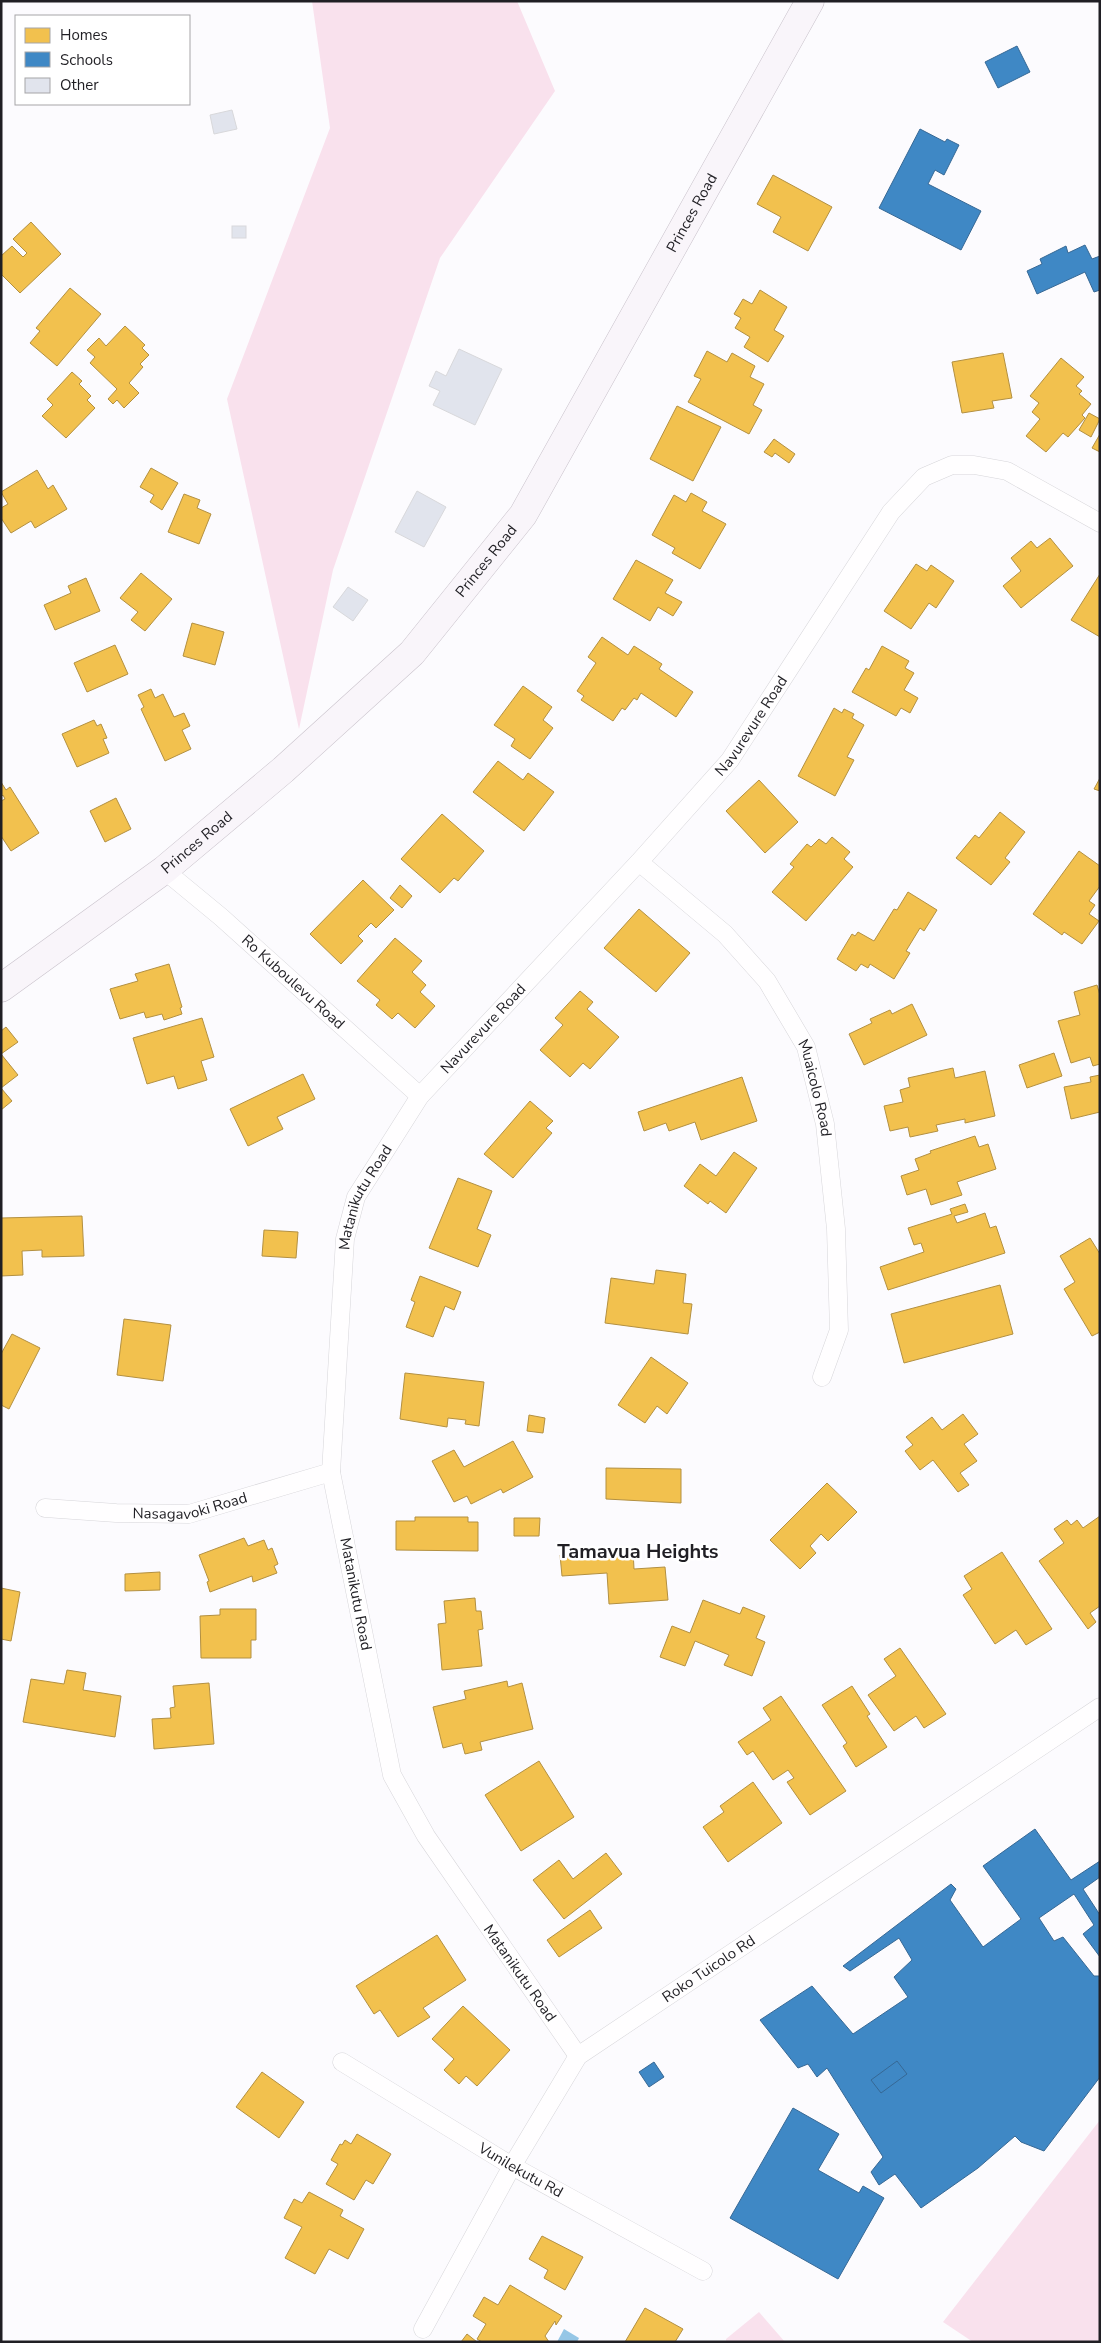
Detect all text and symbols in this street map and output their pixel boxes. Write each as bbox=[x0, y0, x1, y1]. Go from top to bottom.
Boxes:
legend bbox=[15, 15, 190, 105]
text: Homes bbox=[60, 25, 108, 45]
text: Schools bbox=[60, 50, 113, 70]
text: Other bbox=[60, 75, 99, 95]
street label: Princes Road bbox=[662, 170, 722, 256]
street label: Princes Road bbox=[451, 521, 521, 601]
street label: Navurevure Road bbox=[710, 672, 792, 780]
street label: Princes Road bbox=[157, 807, 237, 878]
street label: Ro Kuboulevu Road bbox=[237, 930, 349, 1034]
street label: Navurevure Road bbox=[436, 979, 530, 1078]
street label: Muaicolo Road bbox=[794, 1035, 836, 1137]
street label: Matanikutu Road bbox=[334, 1141, 397, 1251]
street label: Nasagavoki Road bbox=[132, 1487, 250, 1524]
street label: Matanikutu Road bbox=[335, 1536, 377, 1652]
district label: Tamavua Heights bbox=[557, 1538, 719, 1565]
street label: Matanikutu Road bbox=[479, 1920, 561, 2026]
street label: Roko Tuicolo Rd bbox=[658, 1930, 759, 2007]
street label: Vunilekutu Rd bbox=[474, 2137, 567, 2202]

